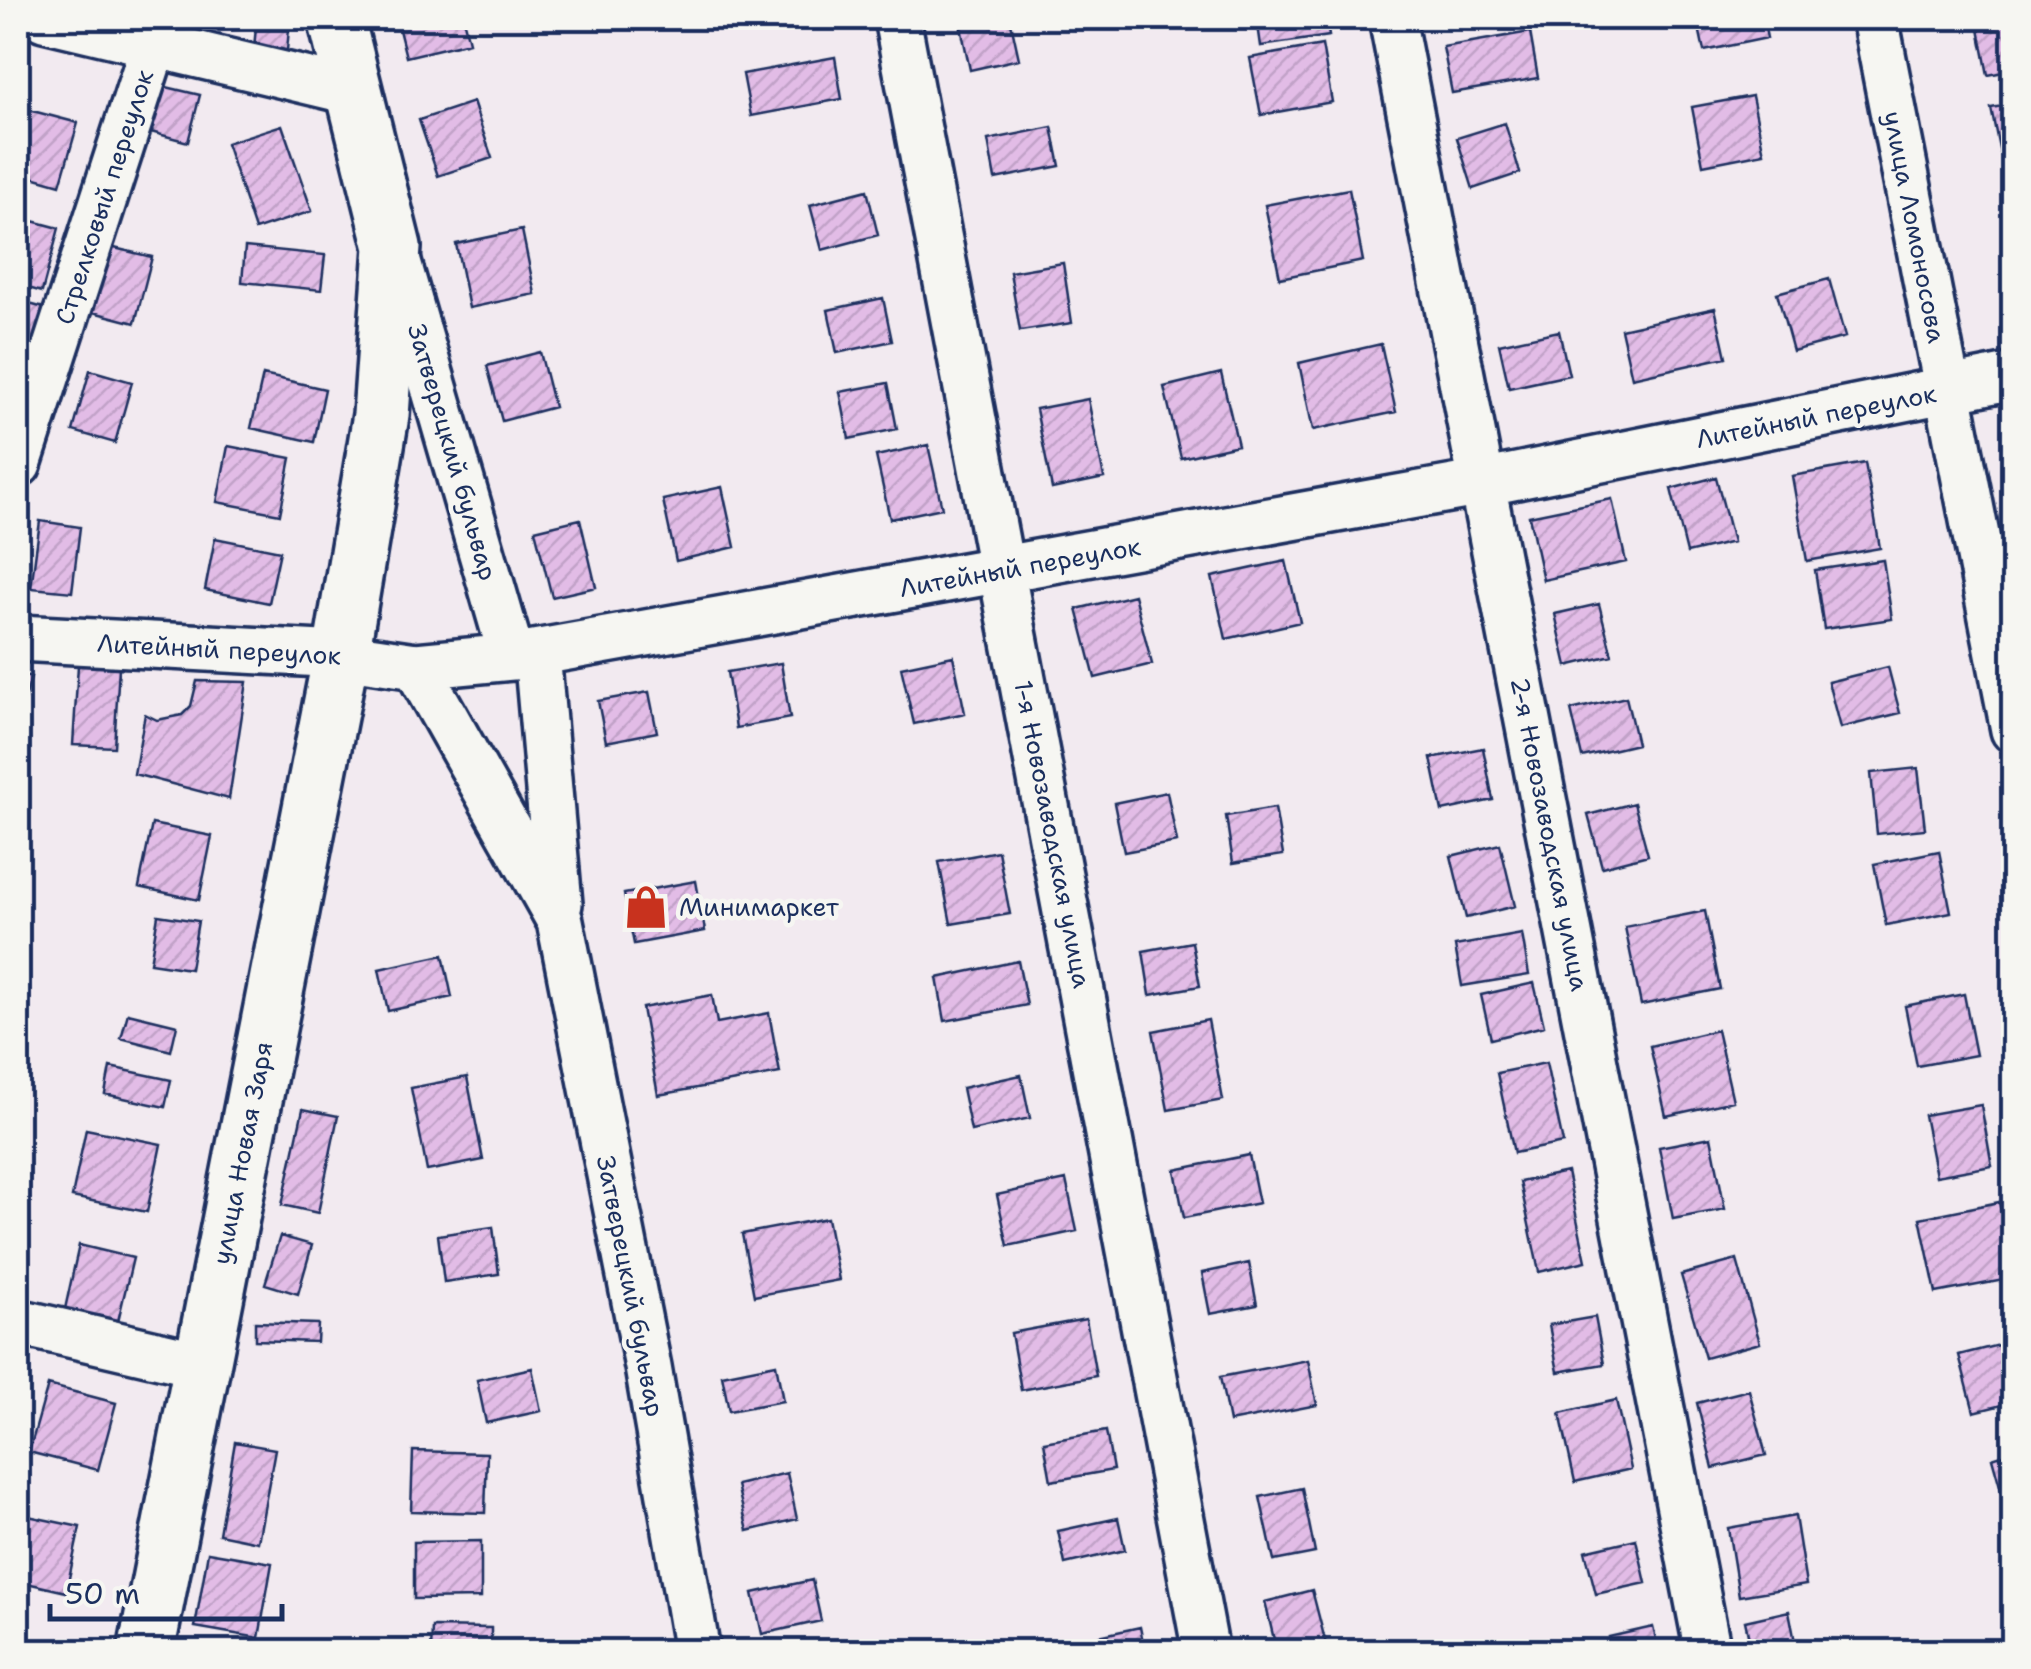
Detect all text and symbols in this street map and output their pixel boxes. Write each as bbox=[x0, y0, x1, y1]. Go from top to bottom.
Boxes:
street label: Стрелковый переулок bbox=[47, 65, 161, 329]
street label: улица Ломоносова bbox=[1876, 108, 1954, 346]
street label: Затверецкий бульвар bbox=[400, 320, 506, 584]
street label: Литейный переулок bbox=[1693, 376, 1939, 456]
street label: Литейный переулок bbox=[897, 529, 1143, 605]
street label: Литейный переулок bbox=[96, 626, 342, 672]
street label: 2-я Новозаводская улица bbox=[1503, 674, 1597, 994]
street label: 1-я Новозаводская улица bbox=[1006, 677, 1100, 991]
shop icon: Минимаркет bbox=[622, 883, 670, 931]
place label: Минимаркет bbox=[679, 890, 839, 924]
street label: улица Новая Заря bbox=[204, 1039, 280, 1267]
street label: Затверецкий бульвар bbox=[589, 1152, 673, 1420]
scale bar bbox=[50, 1559, 282, 1621]
text: 50 m bbox=[65, 1573, 140, 1614]

